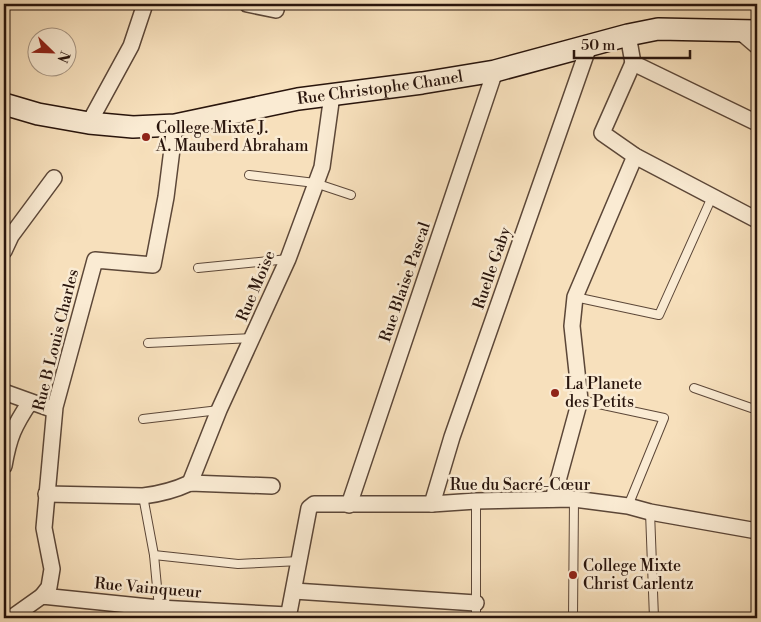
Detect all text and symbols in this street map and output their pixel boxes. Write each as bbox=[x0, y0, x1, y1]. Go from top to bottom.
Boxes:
north arrow bbox=[28, 28, 78, 78]
scale bar bbox=[574, 28, 690, 60]
text: 50 m bbox=[581, 36, 615, 55]
text: N bbox=[53, 48, 73, 65]
street label: Rue Christophe Chanel bbox=[296, 66, 465, 109]
place label: College Mixte J. A. Mauberd Abraham bbox=[155, 118, 308, 156]
marker: College Mixte J. A. Mauberd Abraham bbox=[140, 131, 152, 143]
street label: Rue Blaise Pascal bbox=[375, 219, 435, 345]
street label: Ruelle Gaby bbox=[469, 224, 515, 312]
street label: Rue Moïse bbox=[232, 248, 280, 324]
street label: Rue B Louis Charles bbox=[29, 267, 83, 413]
place label: La Planete des Petits bbox=[565, 374, 642, 412]
marker: La Planete des Petits bbox=[549, 387, 561, 399]
street label: Rue du Sacré-Cœur bbox=[450, 475, 590, 495]
place label: College Mixte Christ Carlentz bbox=[583, 556, 694, 594]
marker: College Mixte Christ Carlentz bbox=[567, 569, 579, 581]
street label: Rue Vainqueur bbox=[93, 573, 203, 603]

